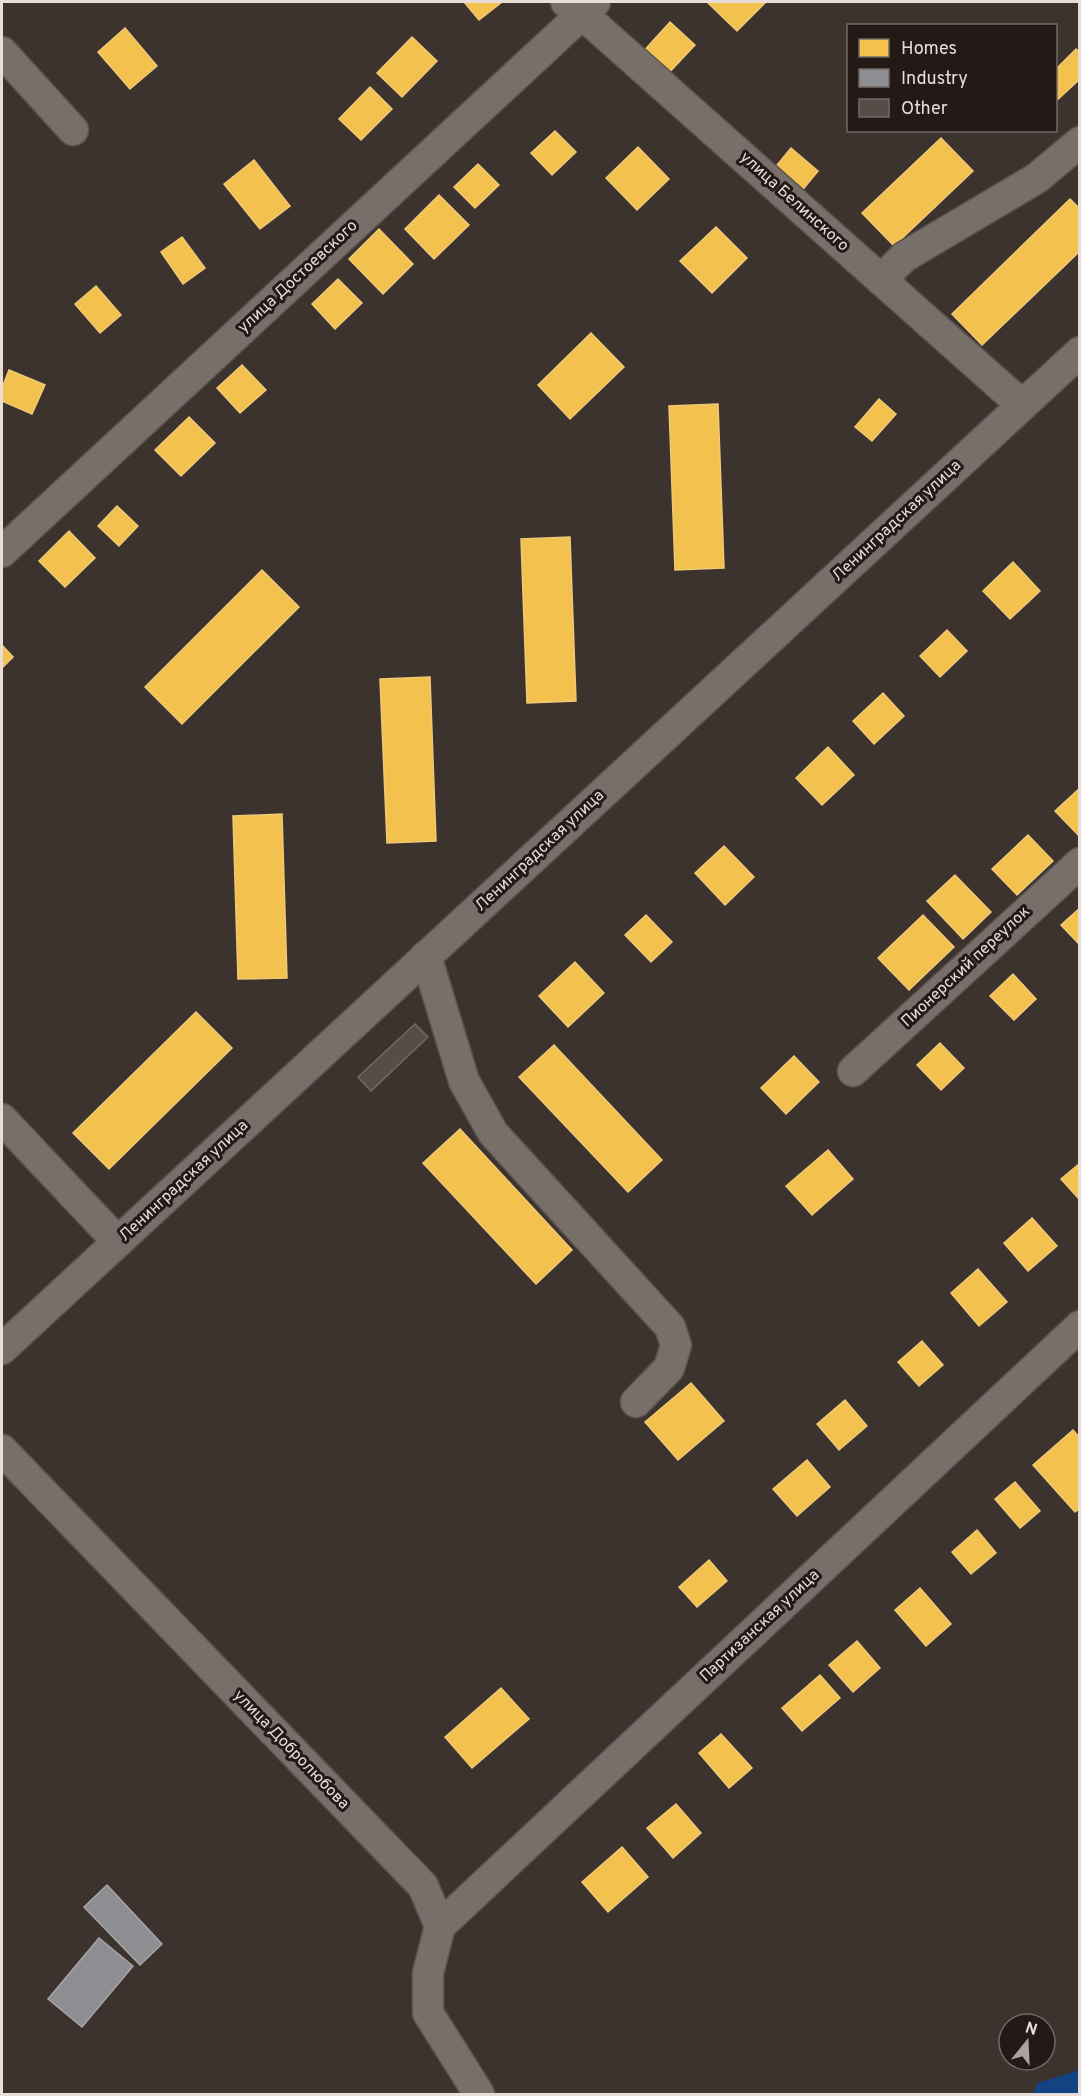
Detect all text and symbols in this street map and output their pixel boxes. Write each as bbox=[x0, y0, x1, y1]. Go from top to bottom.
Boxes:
legend bbox=[847, 24, 1057, 132]
text: Homes bbox=[901, 38, 957, 61]
text: Industry bbox=[901, 68, 968, 91]
text: Other bbox=[901, 98, 948, 121]
street label: улица Белинского bbox=[735, 148, 853, 256]
street label: улица Достоевского bbox=[234, 216, 362, 338]
street label: Ленинградская улица bbox=[828, 456, 966, 586]
street label: Ленинградская улица bbox=[471, 786, 609, 916]
street label: Пионерский переулок bbox=[897, 902, 1035, 1032]
street label: Ленинградская улица bbox=[115, 1116, 253, 1246]
street label: Партизанская улица bbox=[696, 1565, 824, 1687]
street label: улица Добролюбова bbox=[229, 1686, 353, 1814]
north arrow bbox=[997, 2012, 1057, 2072]
text: N bbox=[1022, 2018, 1040, 2041]

